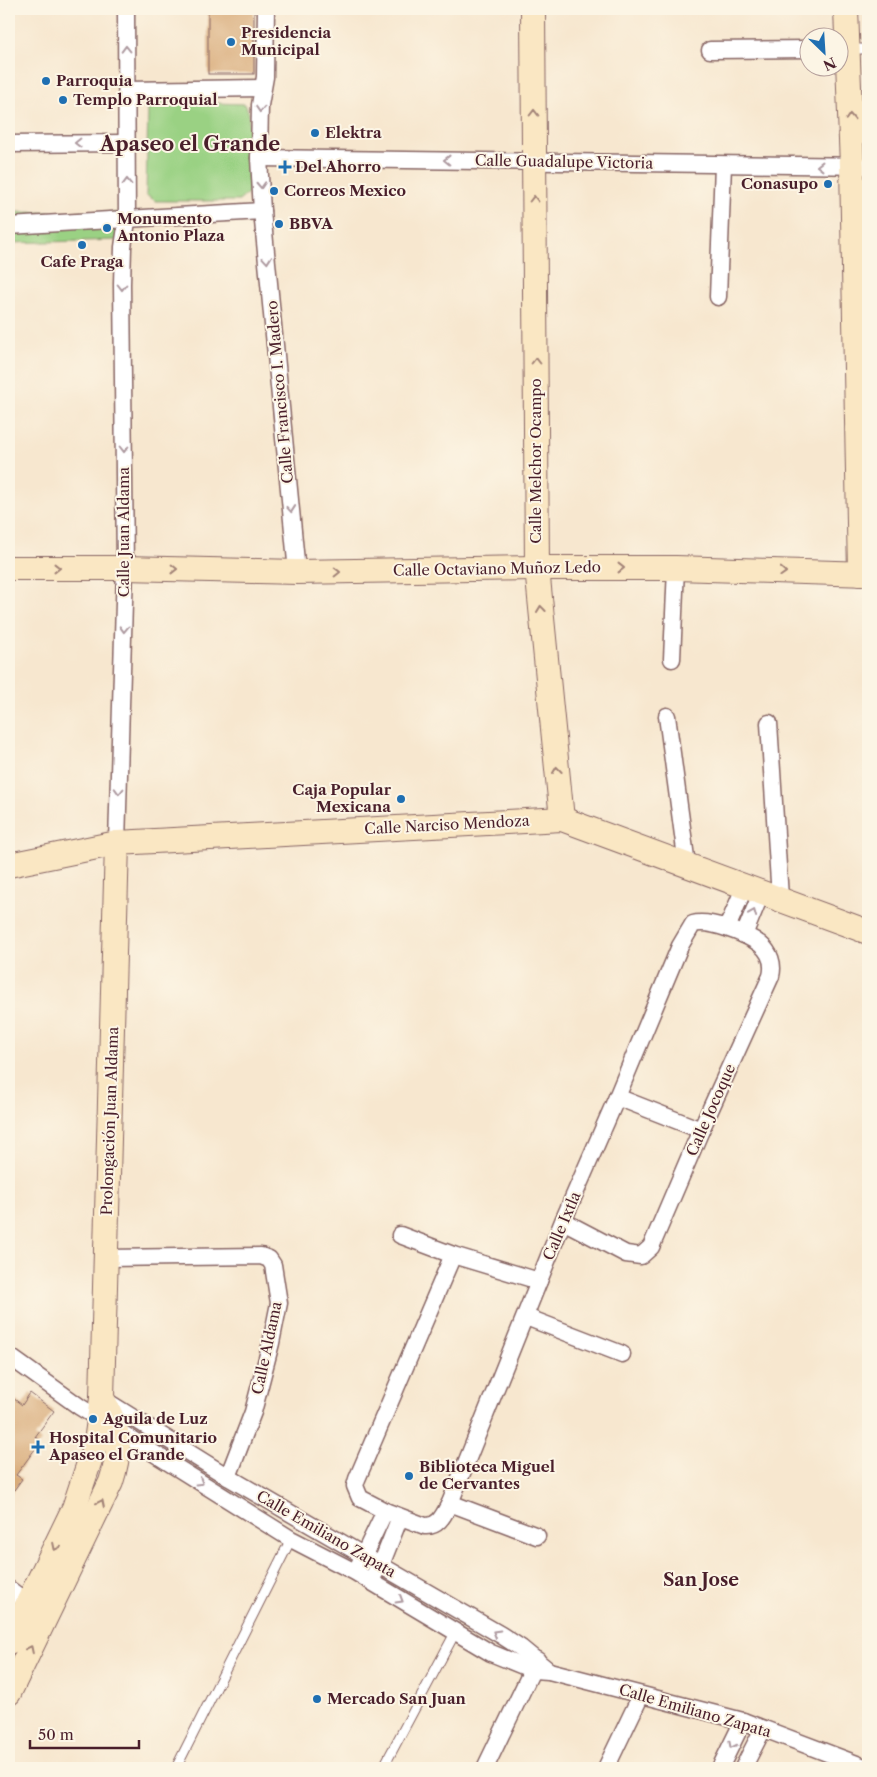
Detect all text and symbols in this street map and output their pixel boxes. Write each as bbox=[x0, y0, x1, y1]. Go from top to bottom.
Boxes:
place label: Presidencia Municipal bbox=[241, 23, 332, 59]
north arrow bbox=[800, 28, 850, 78]
marker: Presidencia Municipal bbox=[225, 36, 237, 48]
one-way arrow bbox=[121, 45, 131, 52]
text: N bbox=[820, 53, 839, 75]
place label: Parroquia bbox=[56, 71, 133, 90]
marker: Parroquia bbox=[40, 75, 52, 87]
place label: Templo Parroquial bbox=[73, 90, 218, 109]
marker: Templo Parroquial bbox=[57, 94, 69, 106]
one-way arrow bbox=[255, 106, 265, 114]
one-way arrow bbox=[529, 109, 539, 116]
one-way arrow bbox=[844, 113, 855, 121]
place label: Elektra bbox=[325, 123, 382, 142]
marker: Elektra bbox=[309, 127, 321, 139]
district label: Apaseo el Grande bbox=[99, 132, 280, 156]
one-way arrow bbox=[73, 138, 81, 149]
street label: Calle Guadalupe Victoria bbox=[475, 150, 653, 173]
one-way arrow bbox=[443, 155, 451, 166]
place label: Del Ahorro bbox=[295, 157, 381, 176]
marker: Del Ahorro bbox=[279, 161, 291, 173]
one-way arrow bbox=[815, 161, 823, 171]
place label: Conasupo bbox=[741, 174, 818, 193]
one-way arrow bbox=[122, 178, 132, 186]
marker: Conasupo bbox=[822, 178, 834, 190]
one-way arrow bbox=[255, 181, 266, 189]
place label: Correos Mexico bbox=[284, 181, 406, 200]
marker: Correos Mexico bbox=[268, 185, 280, 197]
one-way arrow bbox=[529, 195, 540, 203]
place label: Monumento Antonio Plaza bbox=[116, 209, 225, 245]
place label: BBVA bbox=[289, 214, 333, 233]
marker: BBVA bbox=[273, 218, 285, 230]
marker: Monumento Antonio Plaza bbox=[101, 222, 113, 234]
marker: Cafe Praga bbox=[76, 239, 88, 251]
place label: Cafe Praga bbox=[40, 252, 124, 271]
one-way arrow bbox=[261, 256, 272, 264]
one-way arrow bbox=[117, 283, 127, 291]
street label: Calle Francisco I. Madero bbox=[262, 300, 297, 484]
one-way arrow bbox=[531, 357, 541, 365]
street label: Calle Melchor Ocampo bbox=[526, 378, 545, 544]
one-way arrow bbox=[119, 446, 129, 453]
street label: Calle Juan Aldama bbox=[114, 467, 133, 597]
one-way arrow bbox=[285, 505, 296, 513]
street label: Calle Octaviano Muñoz Ledo bbox=[393, 557, 601, 580]
one-way arrow bbox=[54, 563, 62, 573]
one-way arrow bbox=[618, 563, 625, 573]
one-way arrow bbox=[170, 564, 178, 575]
one-way arrow bbox=[333, 566, 341, 577]
one-way arrow bbox=[780, 566, 788, 577]
one-way arrow bbox=[536, 605, 547, 613]
one-way arrow bbox=[118, 625, 129, 633]
one-way arrow bbox=[552, 766, 563, 774]
place label: Caja Popular Mexicana bbox=[292, 780, 392, 816]
one-way arrow bbox=[114, 788, 124, 796]
marker: Caja Popular Mexicana bbox=[395, 793, 407, 805]
street label: Calle Narciso Mendoza bbox=[364, 811, 530, 838]
one-way arrow bbox=[747, 909, 757, 918]
street label: Prolongación Juan Aldama bbox=[97, 1026, 122, 1216]
street label: Calle Jocoque bbox=[682, 1061, 739, 1159]
street label: Calle Ixtla bbox=[539, 1188, 585, 1263]
street label: Calle Aldama bbox=[247, 1300, 286, 1396]
place label: Aguila de Luz bbox=[102, 1409, 208, 1428]
marker: Aguila de Luz bbox=[87, 1413, 99, 1425]
place label: Hospital Comunitario Apaseo el Grande bbox=[48, 1428, 217, 1464]
marker: Hospital Comunitario Apaseo el Grande bbox=[31, 1440, 45, 1454]
place label: Biblioteca Miguel de Cervantes bbox=[419, 1457, 555, 1493]
marker: Biblioteca Miguel de Cervantes bbox=[403, 1470, 415, 1482]
one-way arrow bbox=[194, 1476, 203, 1485]
street label: Calle Emiliano Zapata bbox=[253, 1486, 399, 1581]
one-way arrow bbox=[95, 1499, 105, 1508]
one-way arrow bbox=[52, 1542, 62, 1551]
district label: San Jose bbox=[663, 1569, 739, 1591]
one-way arrow bbox=[394, 1593, 403, 1603]
one-way arrow bbox=[493, 1629, 502, 1639]
one-way arrow bbox=[24, 1645, 34, 1654]
street label: Calle Emiliano Zapata bbox=[617, 1680, 774, 1741]
place label: Mercado San Juan bbox=[327, 1689, 467, 1708]
marker: Mercado San Juan bbox=[311, 1693, 323, 1705]
scale bar bbox=[30, 1717, 139, 1749]
text: 50 m bbox=[38, 1725, 74, 1744]
one-way arrow bbox=[727, 1740, 738, 1749]

